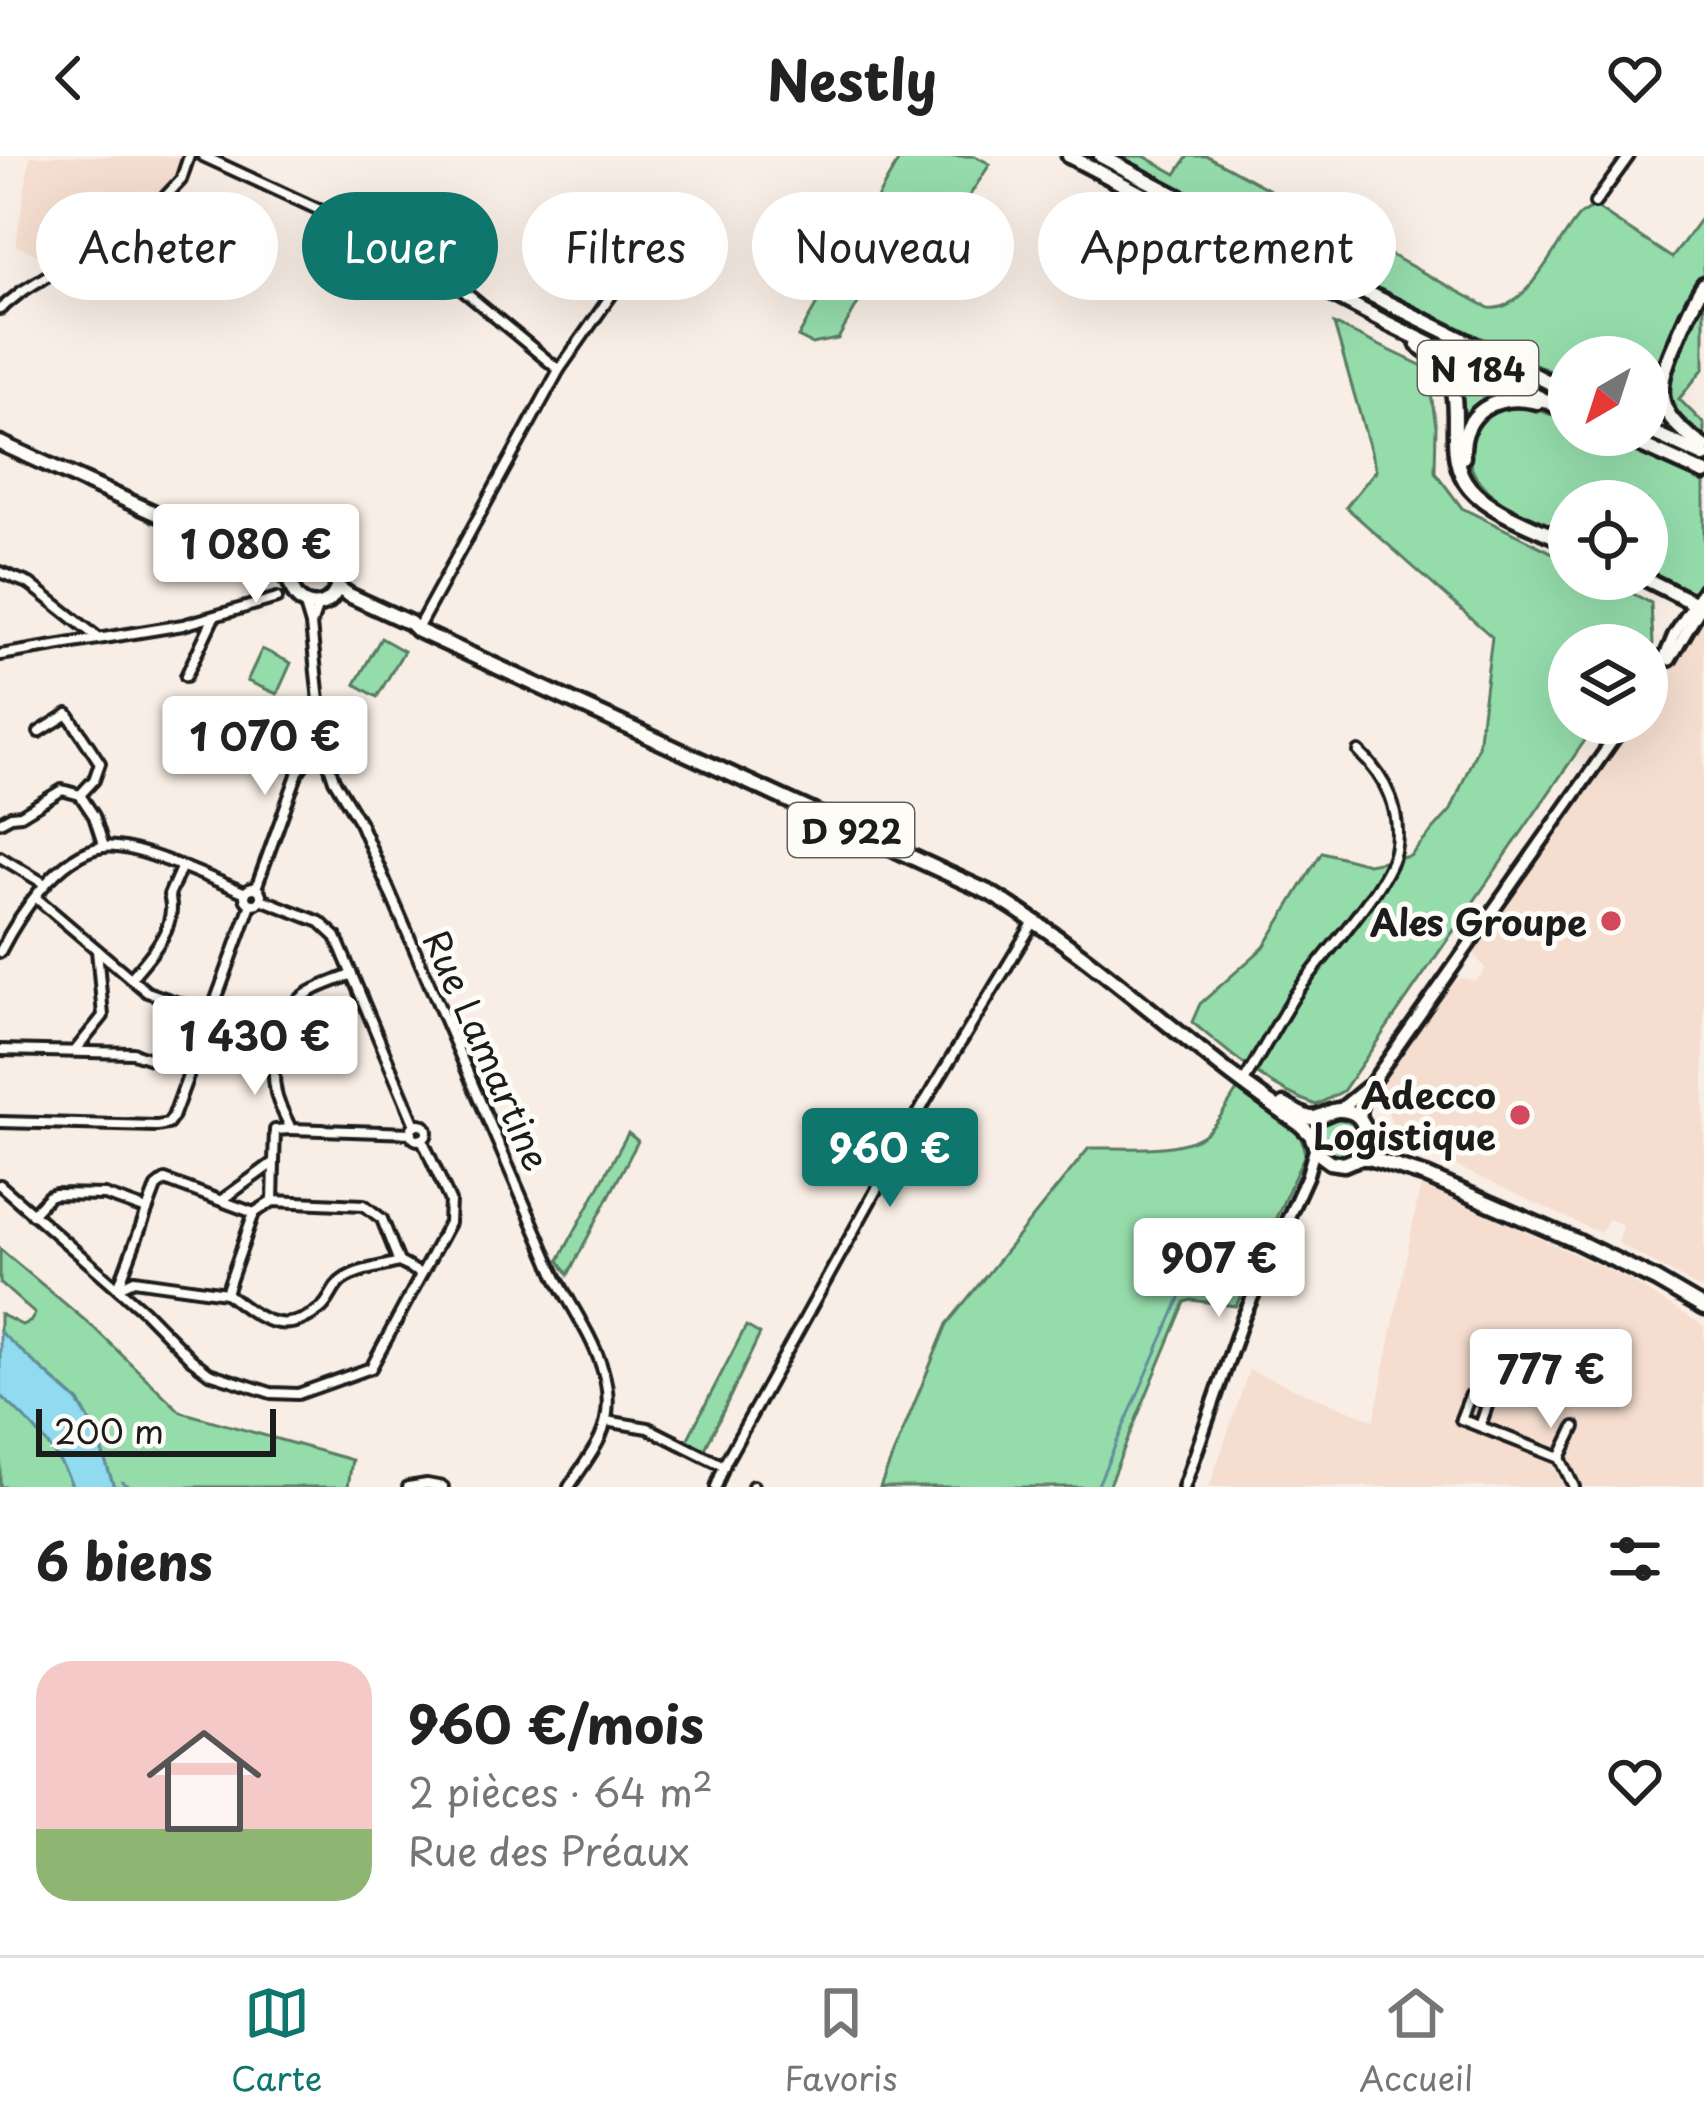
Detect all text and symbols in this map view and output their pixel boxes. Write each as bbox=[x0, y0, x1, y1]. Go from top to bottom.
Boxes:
text: Nestly bbox=[767, 38, 937, 119]
icon: back bbox=[36, 45, 102, 111]
icon: heart bbox=[1602, 45, 1668, 111]
chip: Acheter bbox=[36, 192, 278, 300]
chip: Louer bbox=[302, 192, 498, 300]
chip: Filtres bbox=[522, 192, 728, 300]
chip: Nouveau bbox=[752, 192, 1014, 300]
chip: Appartement bbox=[1038, 192, 1396, 300]
north arrow bbox=[1548, 336, 1668, 456]
map controls bbox=[1548, 336, 1668, 744]
road number: N 184 bbox=[1418, 341, 1538, 395]
button: locate bbox=[1548, 480, 1668, 600]
pin: 1 080 € bbox=[145, 504, 367, 606]
text: 1 080 € bbox=[180, 513, 332, 572]
button: layers bbox=[1548, 624, 1668, 744]
pin: 1 070 € bbox=[154, 696, 376, 798]
text: 1 070 € bbox=[189, 705, 341, 764]
road number: D 922 bbox=[788, 803, 914, 857]
place label: Ales Groupe bbox=[1370, 894, 1587, 948]
marker: Ales Groupe bbox=[1598, 908, 1624, 934]
street label: Rue Lamartine bbox=[411, 921, 565, 1179]
pin: 1 430 € bbox=[144, 996, 366, 1098]
text: 1 430 € bbox=[180, 1005, 330, 1064]
place label: Adecco Logistique bbox=[1313, 1067, 1496, 1162]
marker: Adecco Logistique bbox=[1507, 1102, 1533, 1128]
pin: 960 € bbox=[806, 1108, 974, 1210]
text: 960 € bbox=[829, 1117, 951, 1176]
pin: 907 € bbox=[1135, 1218, 1303, 1320]
text: 907 € bbox=[1161, 1227, 1277, 1286]
pin: 777 € bbox=[1467, 1329, 1635, 1431]
text: 777 € bbox=[1497, 1338, 1605, 1397]
scale bar bbox=[36, 1403, 276, 1456]
text: 200 m bbox=[54, 1405, 164, 1455]
text: 6 biens bbox=[36, 1521, 213, 1598]
icon: filters bbox=[1602, 1526, 1668, 1592]
text: 960 €/mois bbox=[408, 1684, 704, 1761]
icon: home bbox=[132, 1709, 276, 1853]
icon: heart bbox=[1602, 1748, 1668, 1814]
text: 2 pièces · 64 m² bbox=[408, 1761, 713, 1820]
text: Rue des Préaux bbox=[408, 1820, 689, 1879]
tab: Carte bbox=[231, 1980, 322, 2102]
tab: Favoris bbox=[784, 1980, 898, 2102]
tab: Accueil bbox=[1359, 1980, 1473, 2102]

